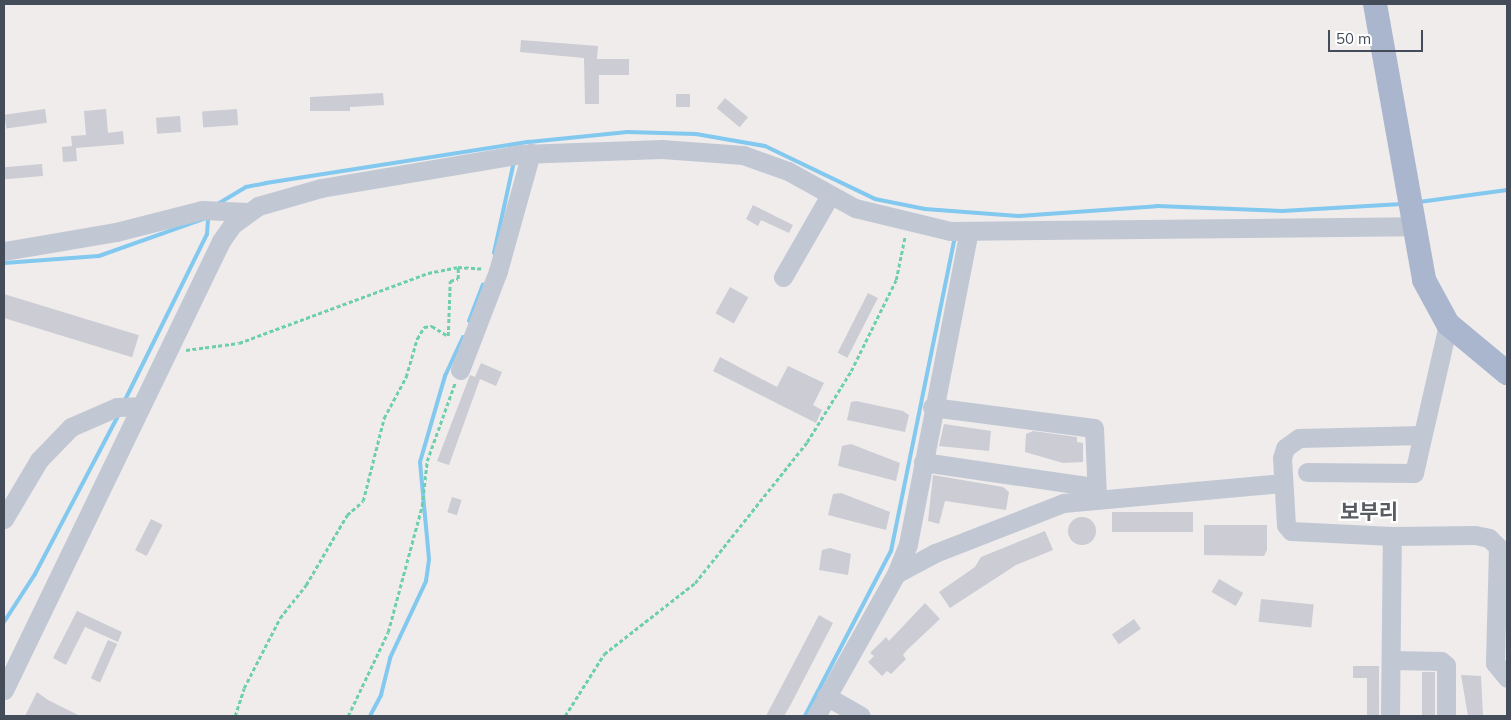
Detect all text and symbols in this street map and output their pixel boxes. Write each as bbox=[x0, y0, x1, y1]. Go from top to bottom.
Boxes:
scale bar bbox=[1331, 20, 1426, 52]
text: 50 m bbox=[1336, 29, 1371, 48]
district label: 보부리 bbox=[1340, 498, 1398, 524]

